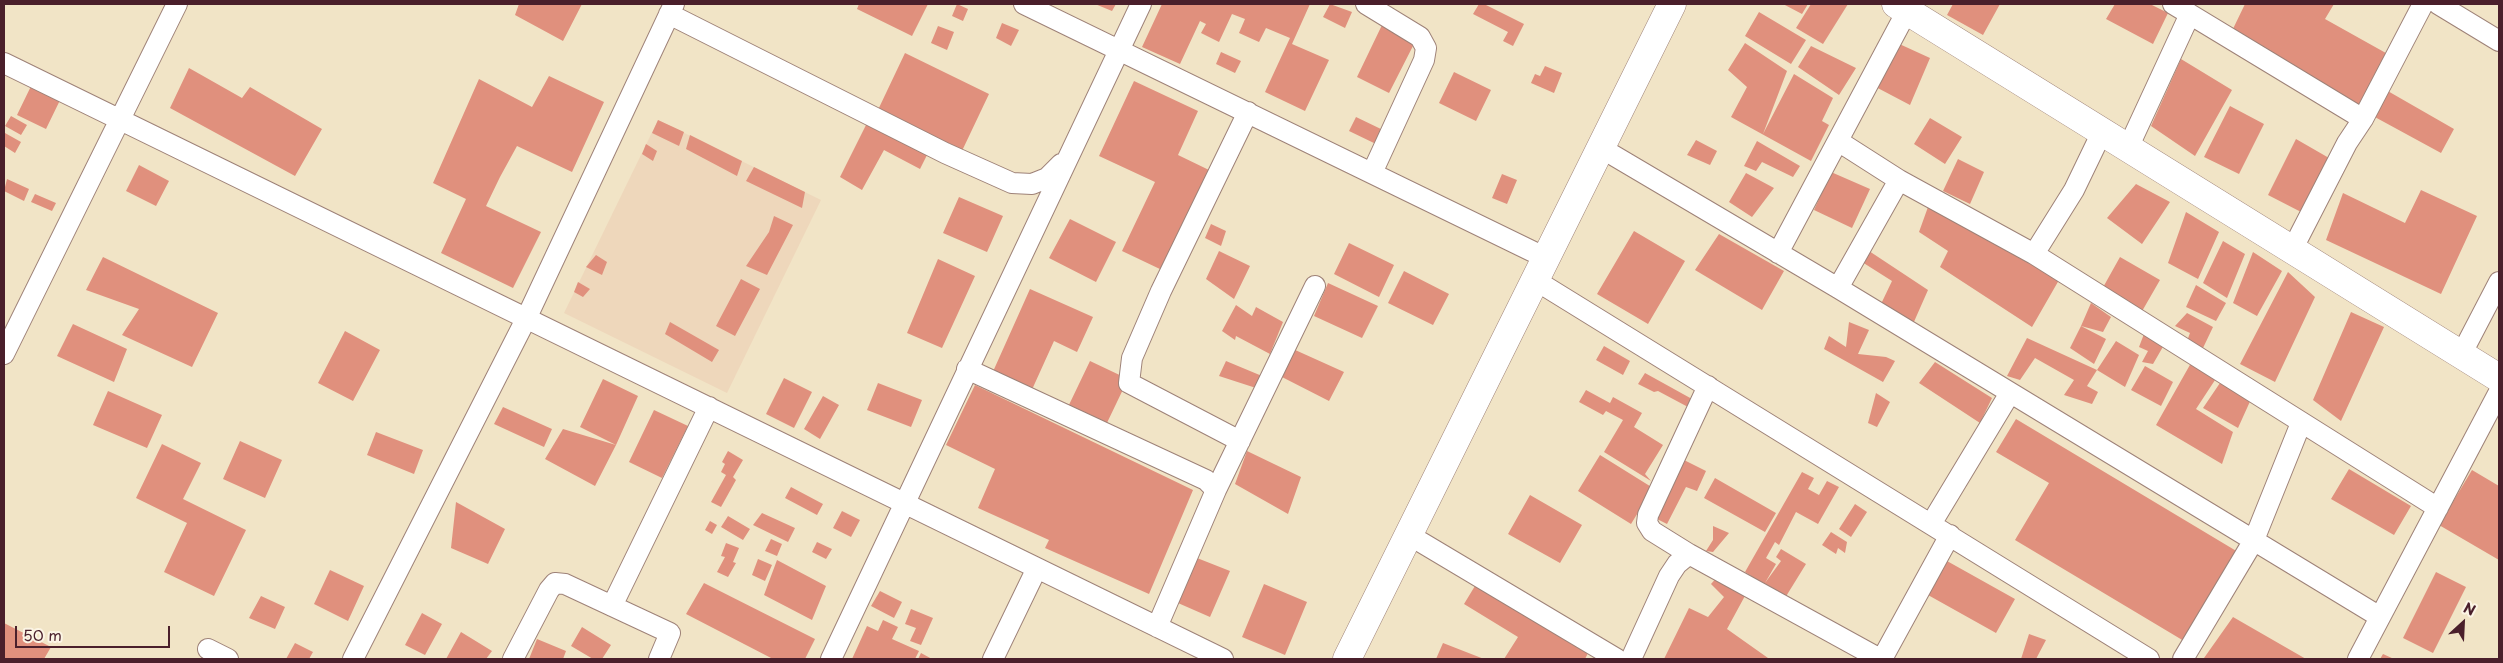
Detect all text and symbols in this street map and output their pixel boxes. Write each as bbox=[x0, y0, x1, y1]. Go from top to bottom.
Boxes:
text: N bbox=[2460, 597, 2479, 621]
north arrow bbox=[2438, 598, 2488, 648]
scale bar bbox=[18, 616, 172, 648]
text: 50 m bbox=[23, 623, 62, 646]

